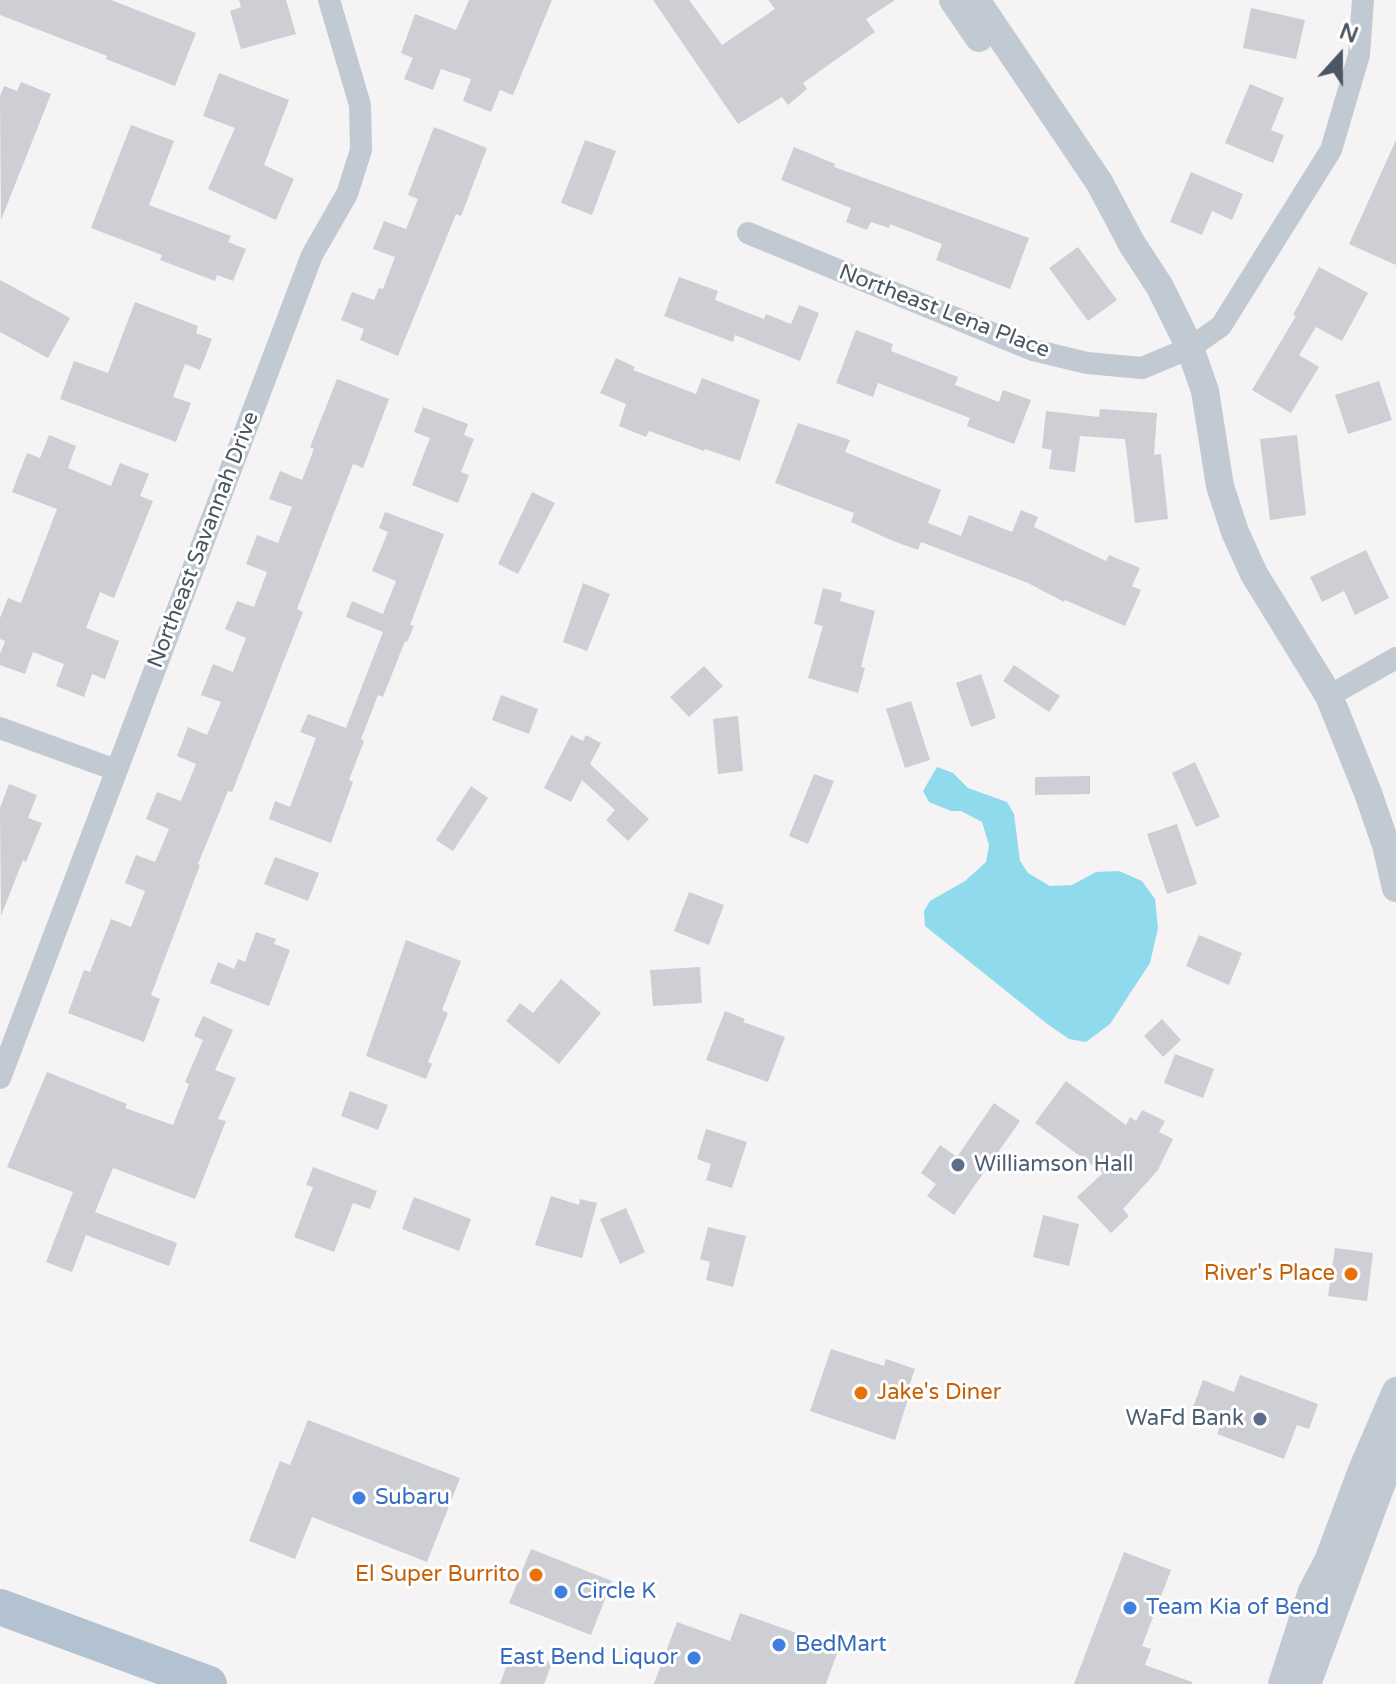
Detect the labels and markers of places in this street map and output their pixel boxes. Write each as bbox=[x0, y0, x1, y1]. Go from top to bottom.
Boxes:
place label: Williamson Hall bbox=[974, 1152, 1133, 1178]
marker: Williamson Hall bbox=[949, 1156, 967, 1174]
place label: River's Place bbox=[1204, 1261, 1335, 1287]
marker: River's Place bbox=[1342, 1265, 1360, 1283]
place label: Jake's Diner bbox=[877, 1380, 1001, 1406]
marker: Jake's Diner bbox=[852, 1384, 870, 1402]
place label: WaFd Bank bbox=[1125, 1406, 1244, 1432]
marker: WaFd Bank bbox=[1251, 1410, 1269, 1428]
place label: Subaru bbox=[375, 1485, 450, 1511]
marker: Subaru bbox=[350, 1489, 368, 1507]
place label: El Super Burrito bbox=[355, 1562, 520, 1588]
marker: El Super Burrito bbox=[527, 1566, 545, 1584]
place label: Circle K bbox=[577, 1579, 656, 1605]
marker: Circle K bbox=[552, 1583, 570, 1601]
place label: Team Kia of Bend bbox=[1146, 1595, 1329, 1621]
marker: Team Kia of Bend bbox=[1121, 1599, 1139, 1617]
place label: BedMart bbox=[795, 1632, 887, 1658]
marker: BedMart bbox=[770, 1636, 788, 1654]
place label: East Bend Liquor bbox=[499, 1645, 678, 1671]
marker: East Bend Liquor bbox=[685, 1649, 703, 1667]

